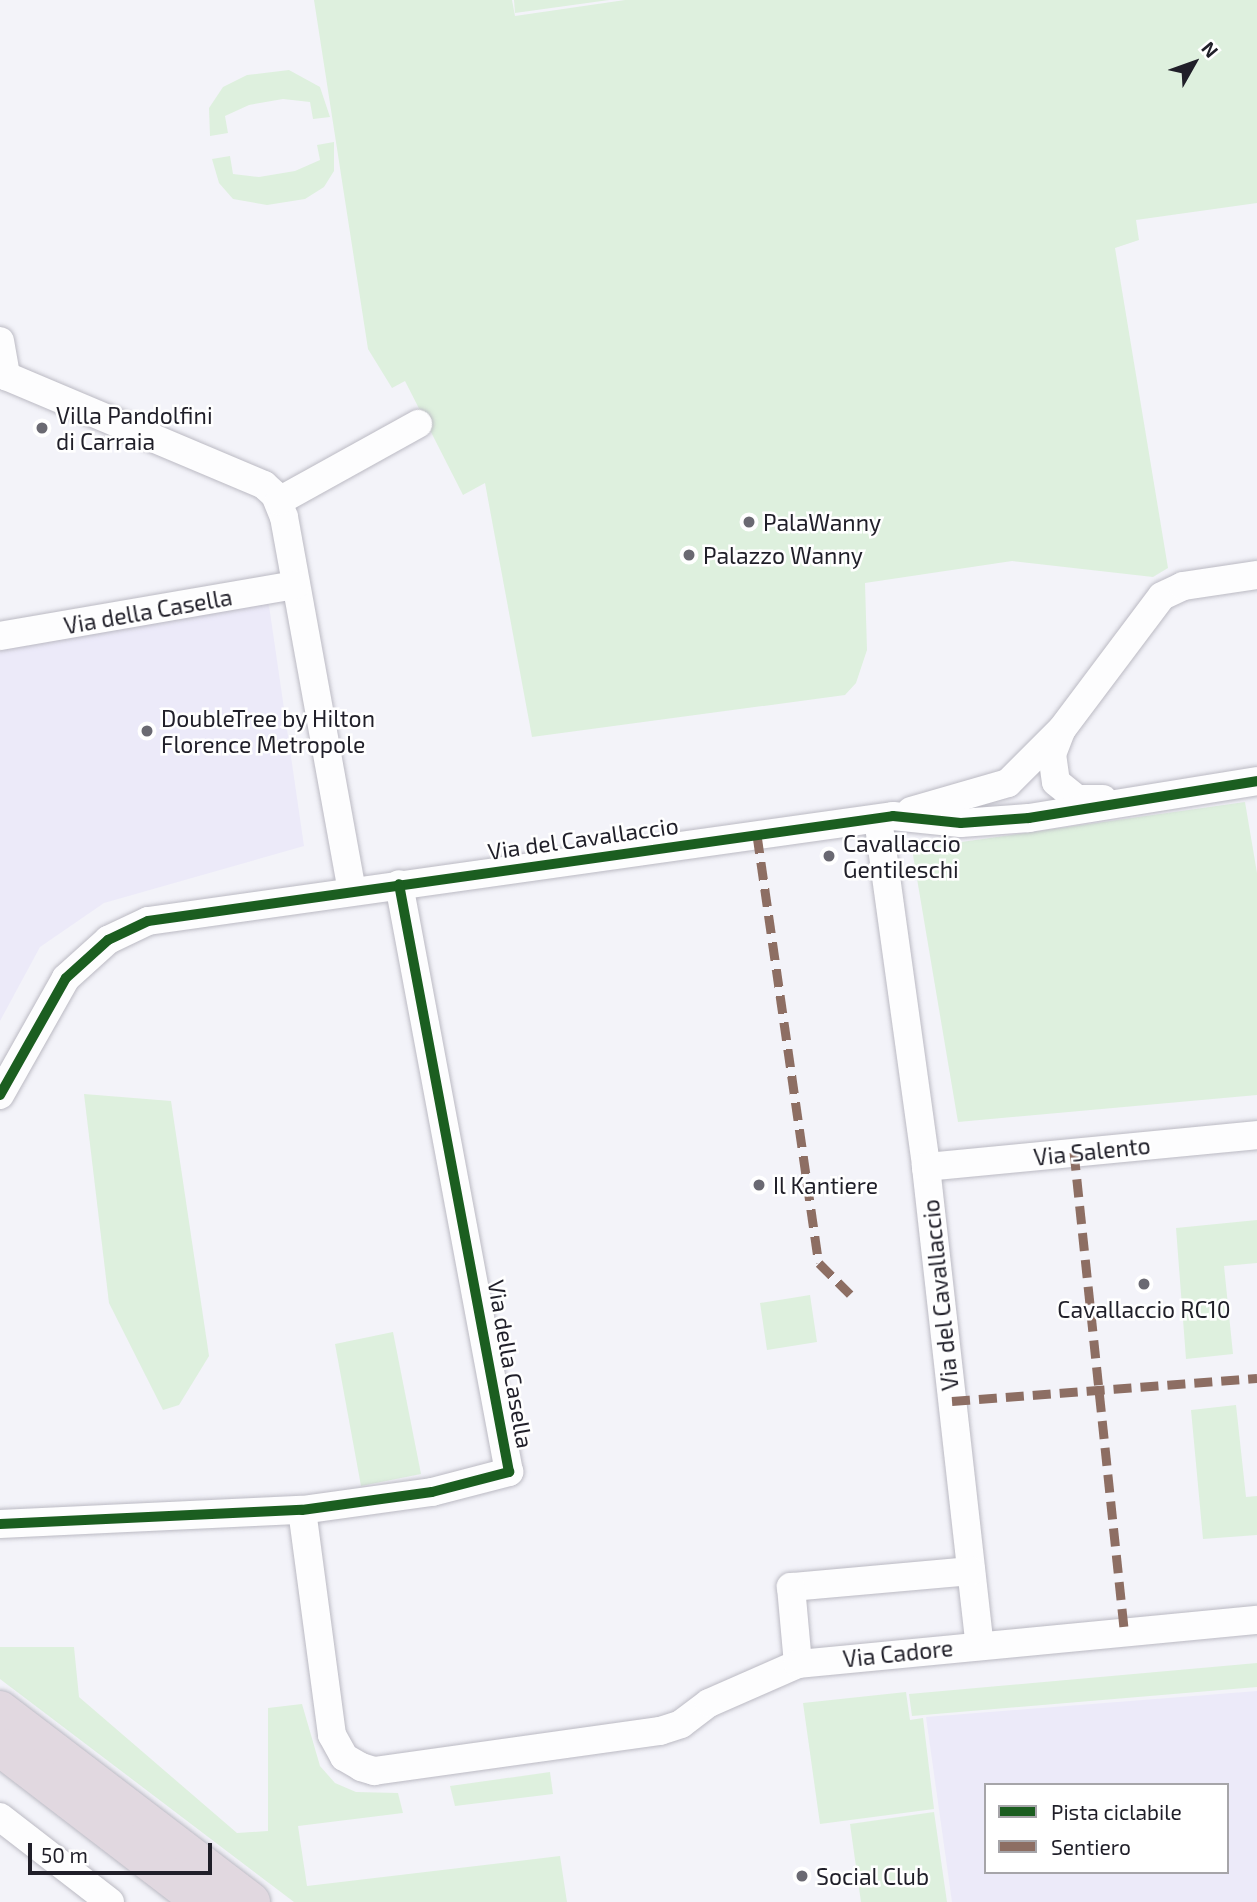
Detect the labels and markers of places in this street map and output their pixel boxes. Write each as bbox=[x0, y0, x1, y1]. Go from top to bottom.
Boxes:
place label: Villa Pandolfini di Carraia bbox=[56, 401, 213, 455]
marker: Villa Pandolfini di Carraia bbox=[34, 420, 50, 436]
place label: PalaWanny bbox=[763, 508, 881, 536]
marker: PalaWanny bbox=[741, 514, 757, 530]
place label: Palazzo Wanny bbox=[703, 541, 863, 569]
marker: Palazzo Wanny bbox=[681, 547, 697, 563]
place label: DoubleTree by Hilton Florence Metropole bbox=[161, 704, 376, 758]
marker: DoubleTree by Hilton Florence Metropole bbox=[139, 723, 155, 739]
place label: Cavallaccio Gentileschi bbox=[843, 829, 961, 883]
marker: Cavallaccio Gentileschi bbox=[821, 848, 837, 864]
place label: Il Kantiere bbox=[773, 1171, 879, 1199]
marker: Il Kantiere bbox=[751, 1177, 767, 1193]
marker: Cavallaccio RC10 bbox=[1136, 1276, 1152, 1292]
place label: Cavallaccio RC10 bbox=[1057, 1295, 1231, 1323]
place label: Social Club bbox=[816, 1862, 930, 1890]
marker: Social Club bbox=[794, 1868, 810, 1884]

